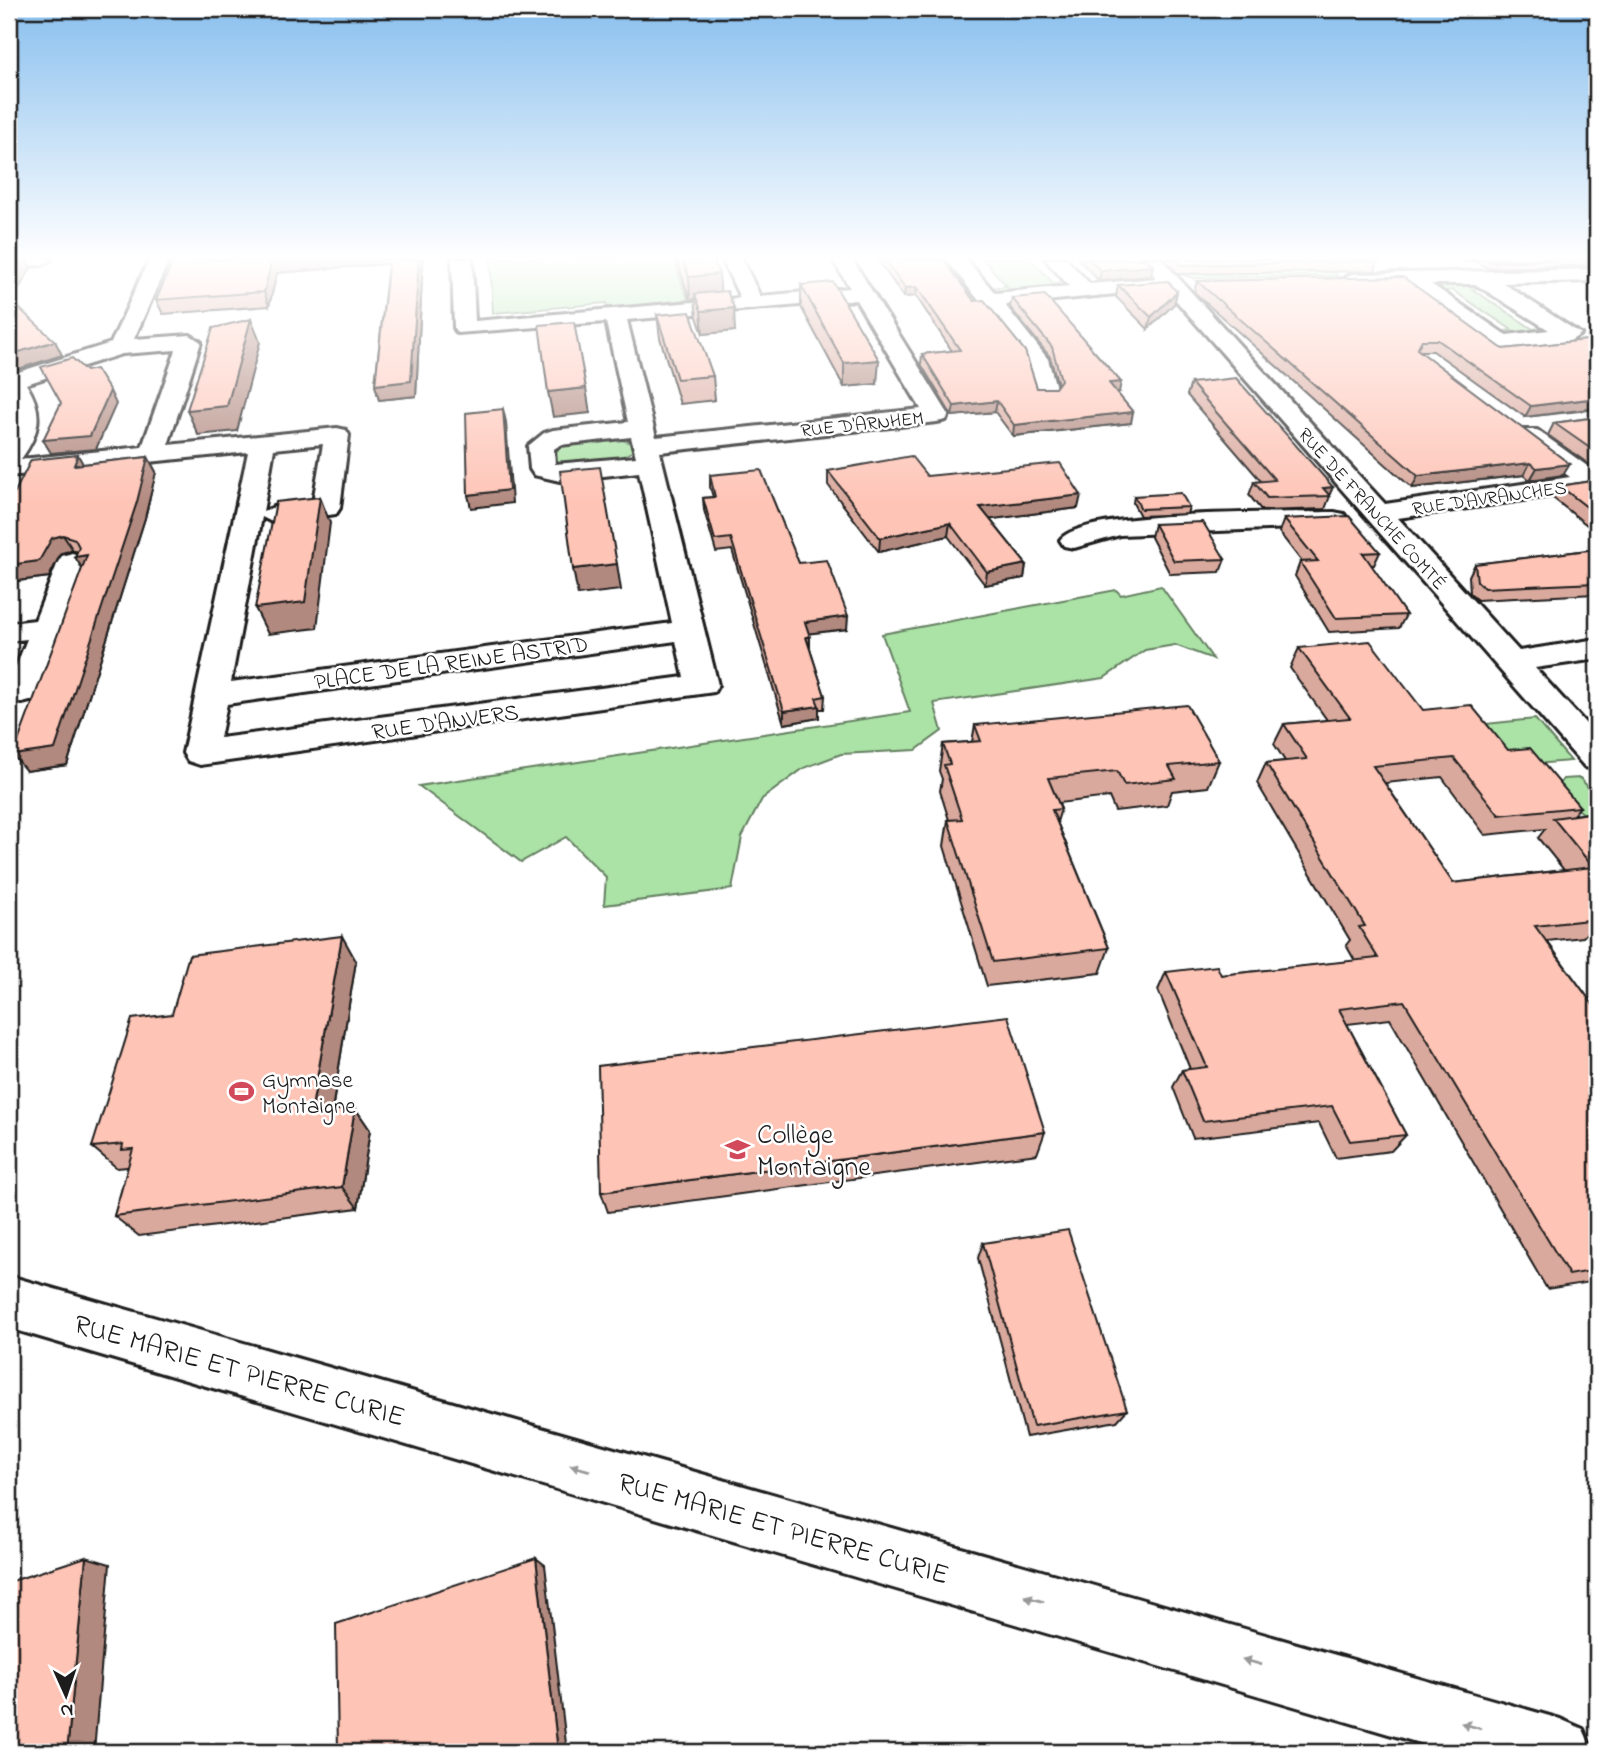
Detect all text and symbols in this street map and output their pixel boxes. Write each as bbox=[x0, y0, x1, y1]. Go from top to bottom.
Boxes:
street label: RUE D'ARNHEM bbox=[799, 406, 925, 445]
street label: RUE DE FRANCHE COMTÉ bbox=[1291, 422, 1452, 597]
street label: RUE D'AVRANCHES bbox=[1410, 475, 1568, 524]
street label: PLACE DE LA REINE ASTRID bbox=[312, 629, 590, 700]
street label: RUE D'ANVERS bbox=[370, 697, 521, 750]
place label: Gymnase Montaigne bbox=[262, 1065, 356, 1125]
sports icon: Gymnase Montaigne bbox=[228, 1078, 256, 1106]
place label: Collège Montaigne bbox=[757, 1116, 871, 1189]
school or university icon: Collège Montaigne bbox=[723, 1135, 751, 1163]
street label: RUE MARIE ET PIERRE CURIE bbox=[69, 1305, 409, 1439]
one-way arrow bbox=[569, 1462, 590, 1472]
street label: RUE MARIE ET PIERRE CURIE bbox=[613, 1463, 953, 1597]
one-way arrow bbox=[1023, 1593, 1044, 1603]
one-way arrow bbox=[1242, 1657, 1263, 1667]
north arrow bbox=[32, 1660, 102, 1730]
text: N bbox=[59, 1696, 74, 1723]
one-way arrow bbox=[1460, 1721, 1481, 1731]

